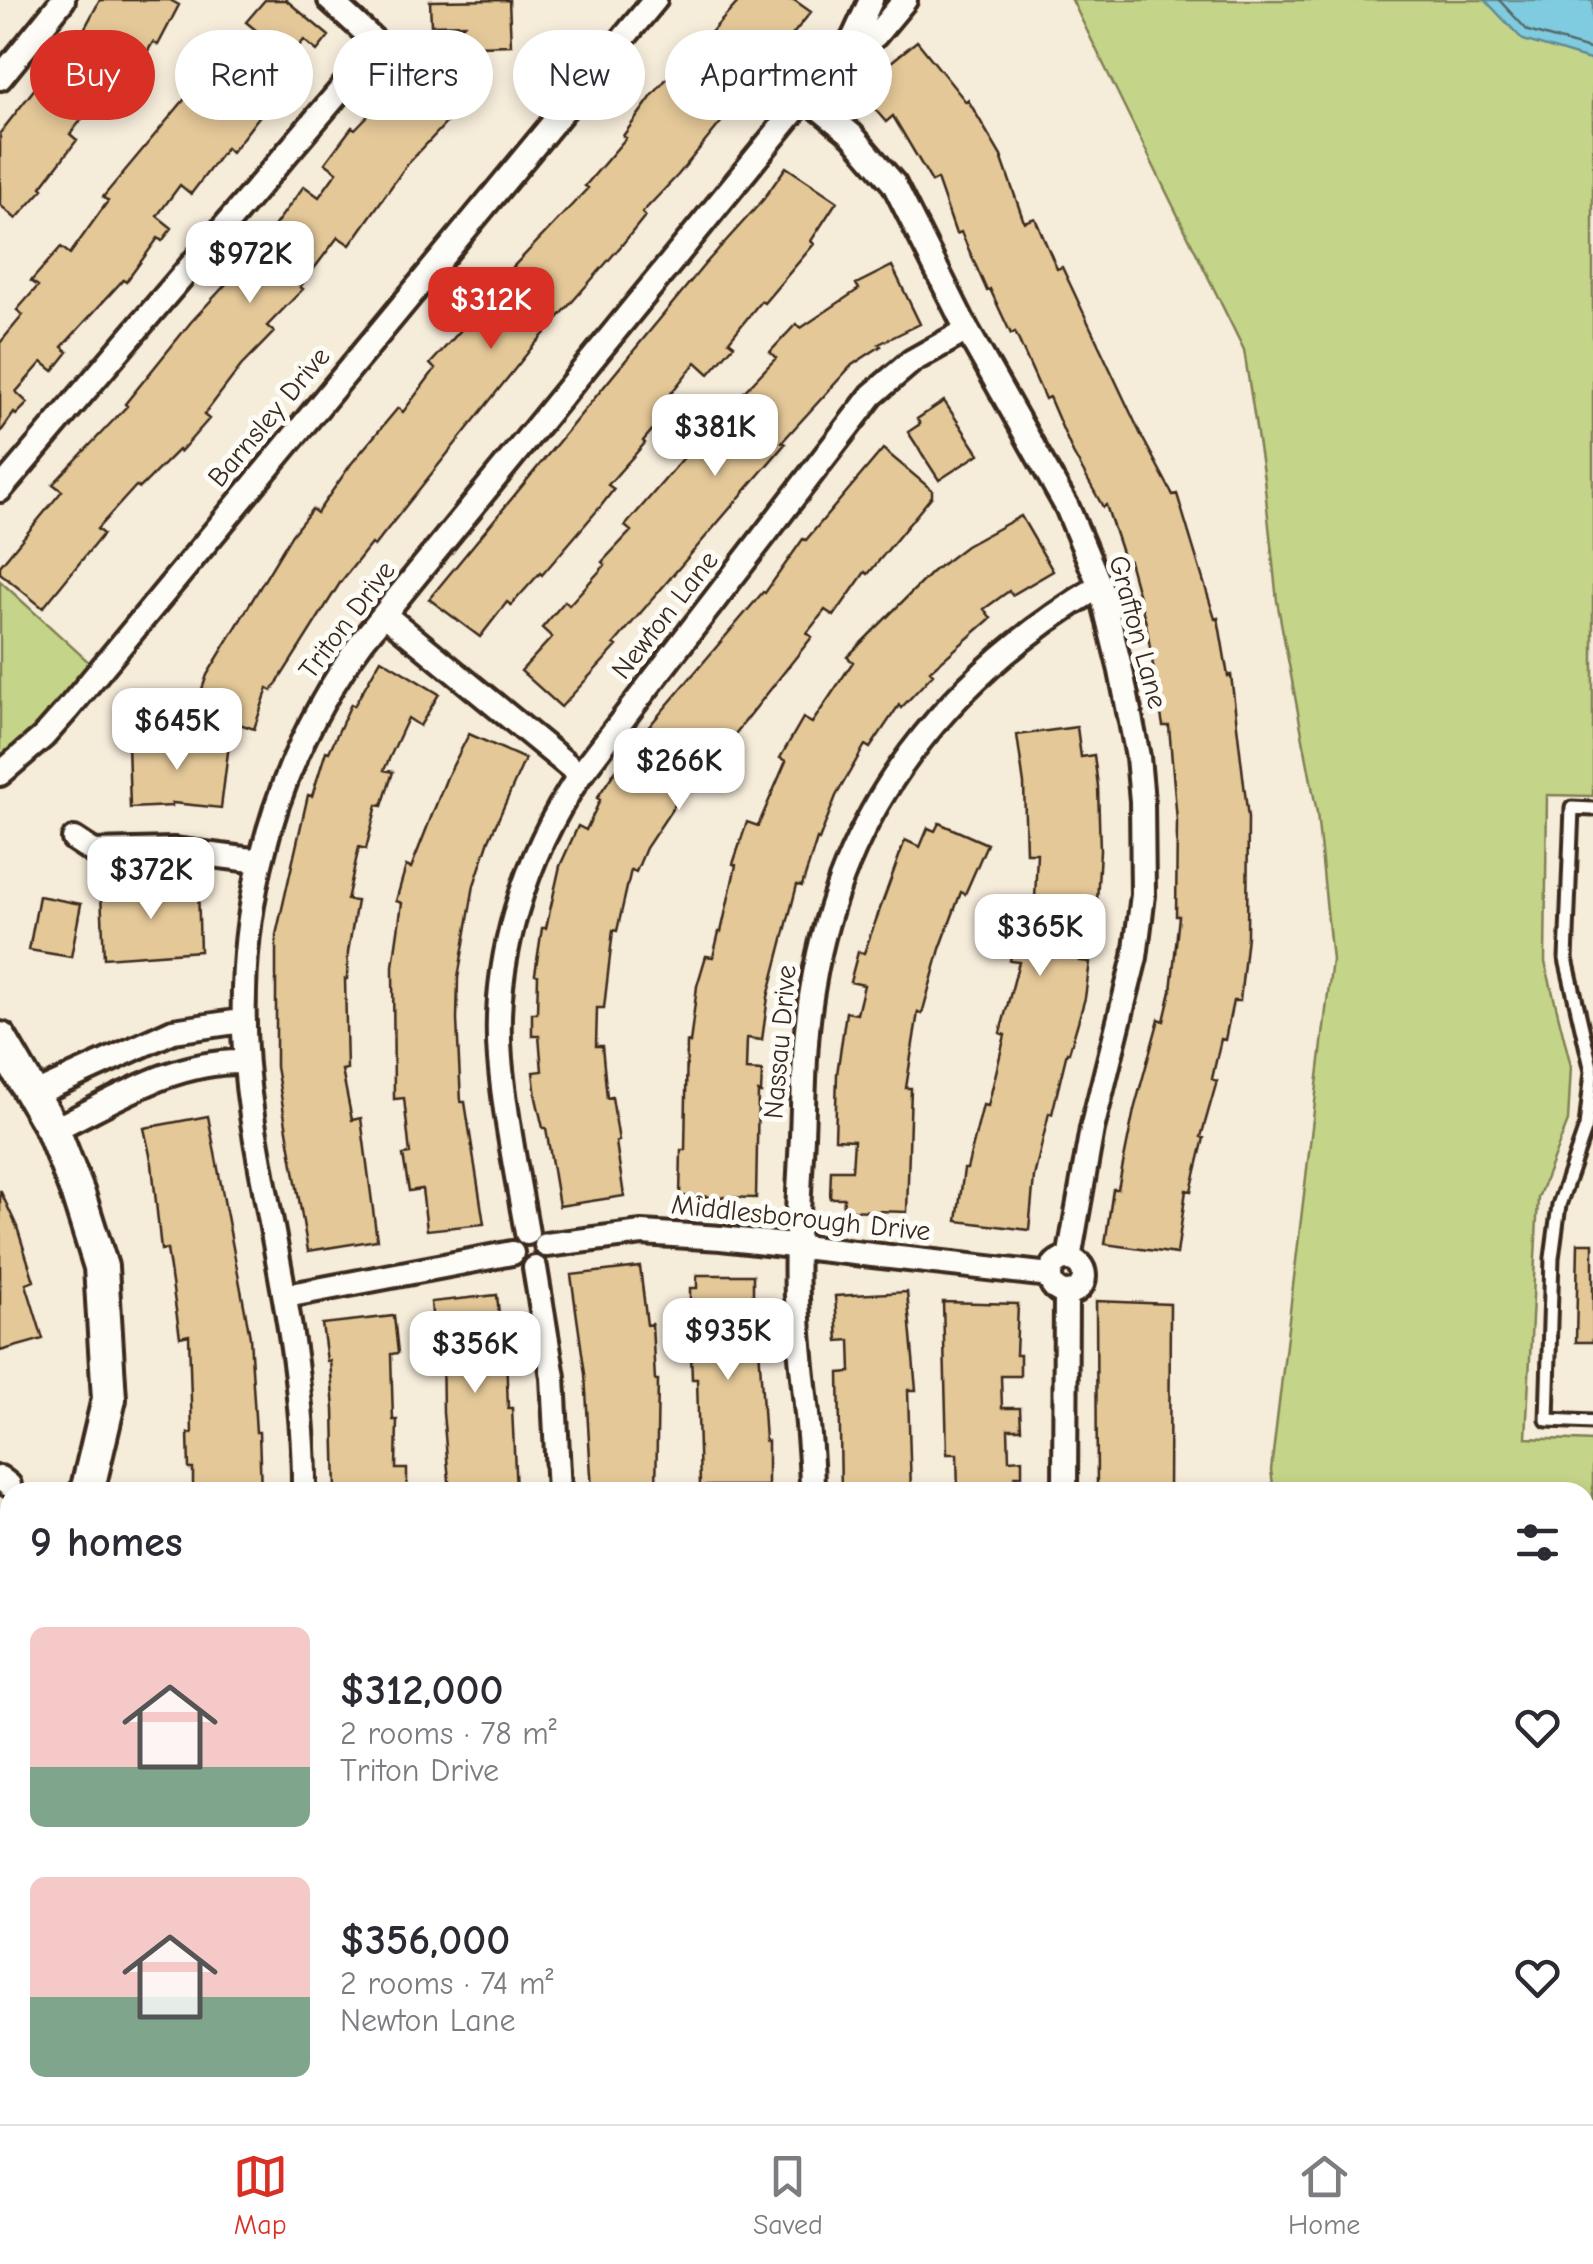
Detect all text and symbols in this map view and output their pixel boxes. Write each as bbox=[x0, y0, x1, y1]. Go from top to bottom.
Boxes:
chip: Buy bbox=[30, 30, 155, 120]
chip: Rent bbox=[175, 30, 313, 120]
chip: Filters bbox=[333, 30, 493, 120]
chip: New bbox=[513, 30, 645, 120]
chip: Apartment bbox=[665, 30, 892, 120]
pin: $972K bbox=[180, 221, 320, 306]
text: $972K bbox=[208, 235, 292, 272]
pin: $312K bbox=[421, 267, 561, 352]
text: $312K bbox=[450, 281, 532, 318]
street label: Barnsley Drive bbox=[201, 341, 337, 493]
pin: $381K bbox=[645, 394, 785, 479]
text: $381K bbox=[674, 408, 756, 445]
street label: Newton Lane bbox=[605, 545, 725, 685]
street label: Grafton Lane bbox=[1102, 552, 1174, 712]
street label: Triton Drive bbox=[292, 555, 402, 685]
pin: $645K bbox=[107, 688, 247, 773]
text: $645K bbox=[134, 702, 220, 739]
pin: $266K bbox=[609, 728, 749, 813]
text: $266K bbox=[636, 742, 722, 779]
pin: $372K bbox=[81, 837, 221, 922]
text: $372K bbox=[109, 851, 193, 888]
pin: $365K bbox=[970, 894, 1110, 979]
text: $365K bbox=[997, 908, 1083, 945]
street label: Nassau Drive bbox=[757, 964, 803, 1120]
street label: Middlesborough Drive bbox=[670, 1188, 932, 1248]
pin: $935K bbox=[658, 1298, 798, 1383]
pin: $356K bbox=[405, 1311, 545, 1396]
text: $935K bbox=[685, 1312, 771, 1349]
text: $356K bbox=[432, 1325, 518, 1362]
icon: filters bbox=[1510, 1515, 1565, 1570]
text: 9 homes bbox=[30, 1518, 183, 1567]
text: $312,000 bbox=[340, 1666, 504, 1715]
icon: home bbox=[110, 1667, 230, 1787]
icon: heart bbox=[1510, 1700, 1565, 1755]
text: 2 rooms · 78 m² bbox=[340, 1715, 557, 1752]
text: Triton Drive bbox=[340, 1752, 499, 1789]
text: $356,000 bbox=[340, 1916, 510, 1965]
icon: home bbox=[110, 1917, 230, 2037]
icon: heart bbox=[1510, 1950, 1565, 2005]
text: 2 rooms · 74 m² bbox=[340, 1965, 553, 2002]
text: Newton Lane bbox=[340, 2002, 515, 2039]
tab: Map bbox=[233, 2149, 288, 2241]
tab: Saved bbox=[753, 2149, 823, 2241]
tab: Home bbox=[1288, 2149, 1360, 2241]

